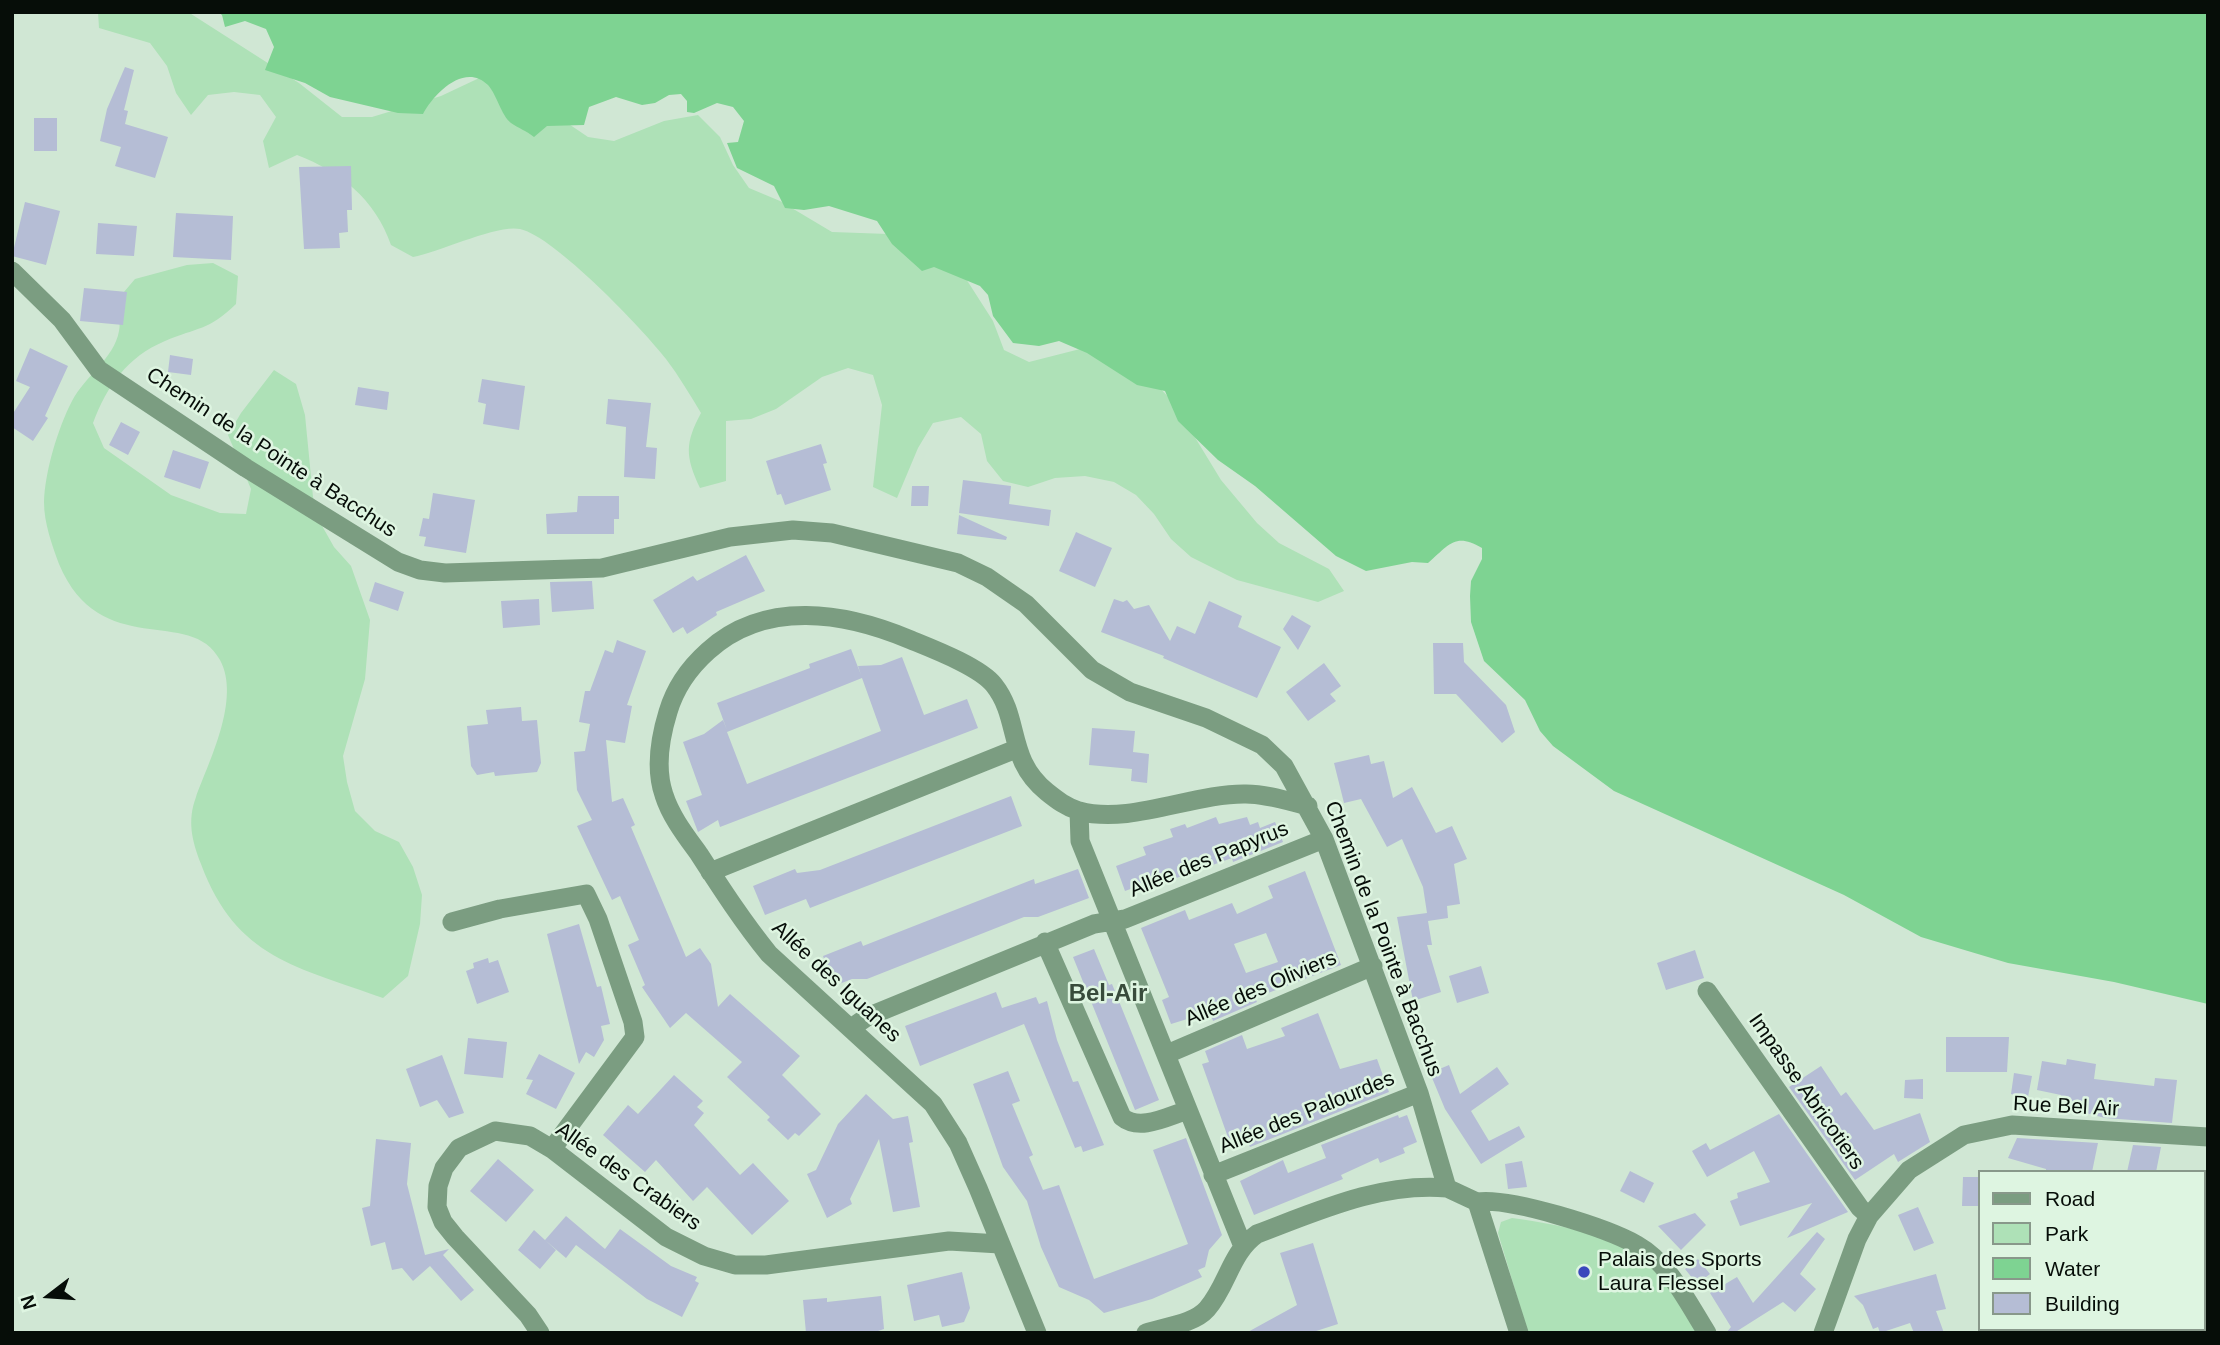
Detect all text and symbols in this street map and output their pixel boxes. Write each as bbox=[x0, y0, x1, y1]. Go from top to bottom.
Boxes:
street label: Chemin de la Pointe à Bacchus bbox=[141, 363, 401, 543]
street label: Chemin de la Pointe à Bacchus bbox=[1319, 798, 1447, 1080]
street label: Allée des Papyrus bbox=[1126, 817, 1292, 903]
street label: Allée des Iguanes bbox=[766, 916, 906, 1048]
street label: Allée des Oliviers bbox=[1181, 946, 1341, 1032]
district label: Bel-Air bbox=[1069, 980, 1147, 1008]
street label: Impasse Abricotiers bbox=[1743, 1009, 1869, 1175]
street label: Allée des Palourdes bbox=[1216, 1066, 1398, 1160]
street label: Rue Bel Air bbox=[2012, 1092, 2120, 1122]
street label: Allée des Crabiers bbox=[550, 1117, 706, 1237]
legend bbox=[1979, 1170, 2206, 1331]
text: Road bbox=[2045, 1187, 2095, 1210]
text: Park bbox=[2045, 1222, 2088, 1245]
place label: Palais des Sports Laura Flessel bbox=[1598, 1247, 1761, 1297]
text: Water bbox=[2045, 1257, 2100, 1280]
north arrow bbox=[14, 1261, 84, 1331]
marker: Palais des Sports Laura Flessel bbox=[1576, 1264, 1592, 1280]
text: Building bbox=[2045, 1292, 2120, 1315]
text: N bbox=[16, 1293, 40, 1312]

